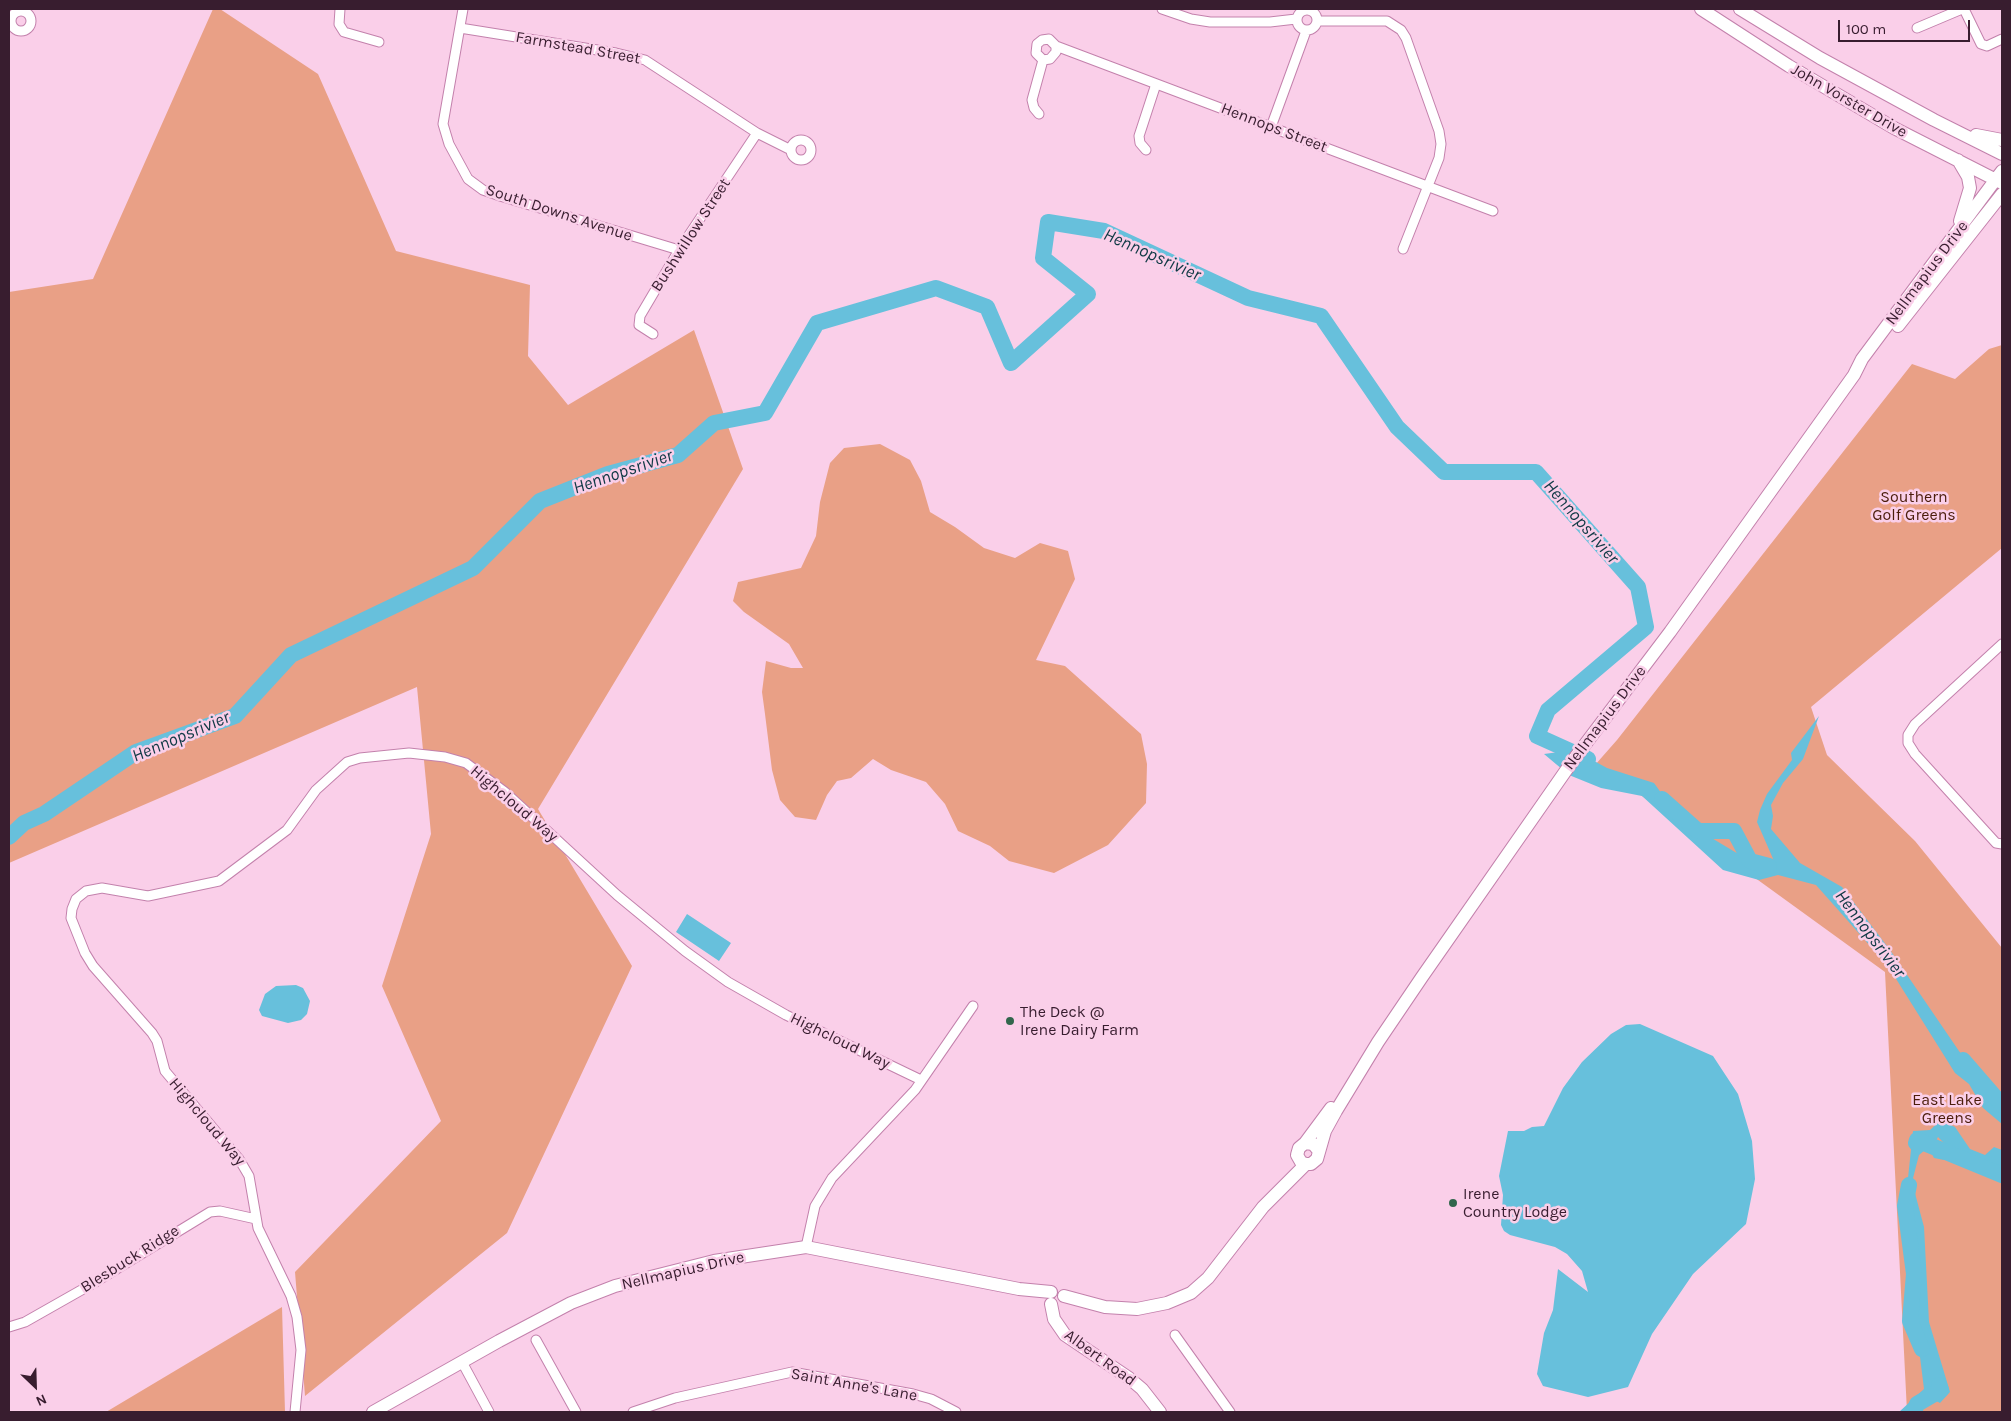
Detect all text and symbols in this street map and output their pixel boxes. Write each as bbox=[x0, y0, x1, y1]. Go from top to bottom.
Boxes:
scale bar bbox=[1841, 10, 1974, 42]
text: 100 m bbox=[1846, 20, 1886, 38]
street label: Farmstead Street bbox=[514, 28, 642, 68]
street label: John Vorster Drive bbox=[1788, 60, 1910, 142]
street label: Hennops Street bbox=[1218, 99, 1330, 157]
street label: Bushwillow Street bbox=[647, 175, 735, 295]
street label: South Downs Avenue bbox=[483, 180, 635, 246]
street label: Nellmapius Drive bbox=[1882, 217, 1972, 329]
water label: Hennopsrivier bbox=[1100, 224, 1204, 286]
water label: Hennopsrivier bbox=[570, 445, 676, 499]
water label: Hennopsrivier bbox=[1539, 476, 1623, 568]
park label: Southern Golf Greens bbox=[1872, 487, 1956, 525]
street label: Nellmapius Drive bbox=[1560, 662, 1650, 774]
water label: Hennopsrivier bbox=[129, 707, 233, 767]
street label: Highcloud Way bbox=[466, 762, 562, 846]
water label: Hennopsrivier bbox=[1830, 886, 1910, 982]
place label: The Deck @ Irene Dairy Farm bbox=[1020, 1002, 1139, 1040]
street label: Highcloud Way bbox=[787, 1009, 893, 1073]
marker: The Deck @ Irene Dairy Farm bbox=[1004, 1015, 1016, 1027]
street label: Highcloud Way bbox=[165, 1074, 249, 1170]
park label: East Lake Greens bbox=[1912, 1090, 1982, 1128]
place label: Irene Country Lodge bbox=[1463, 1184, 1567, 1222]
marker: Irene Country Lodge bbox=[1447, 1197, 1459, 1209]
street label: Blesbuck Ridge bbox=[77, 1221, 183, 1297]
street label: Nellmapius Drive bbox=[620, 1248, 746, 1294]
street label: Albert Road bbox=[1060, 1326, 1140, 1390]
north arrow bbox=[10, 1361, 60, 1411]
street label: Saint Anne's Lane bbox=[789, 1364, 919, 1406]
text: N bbox=[33, 1390, 49, 1410]

